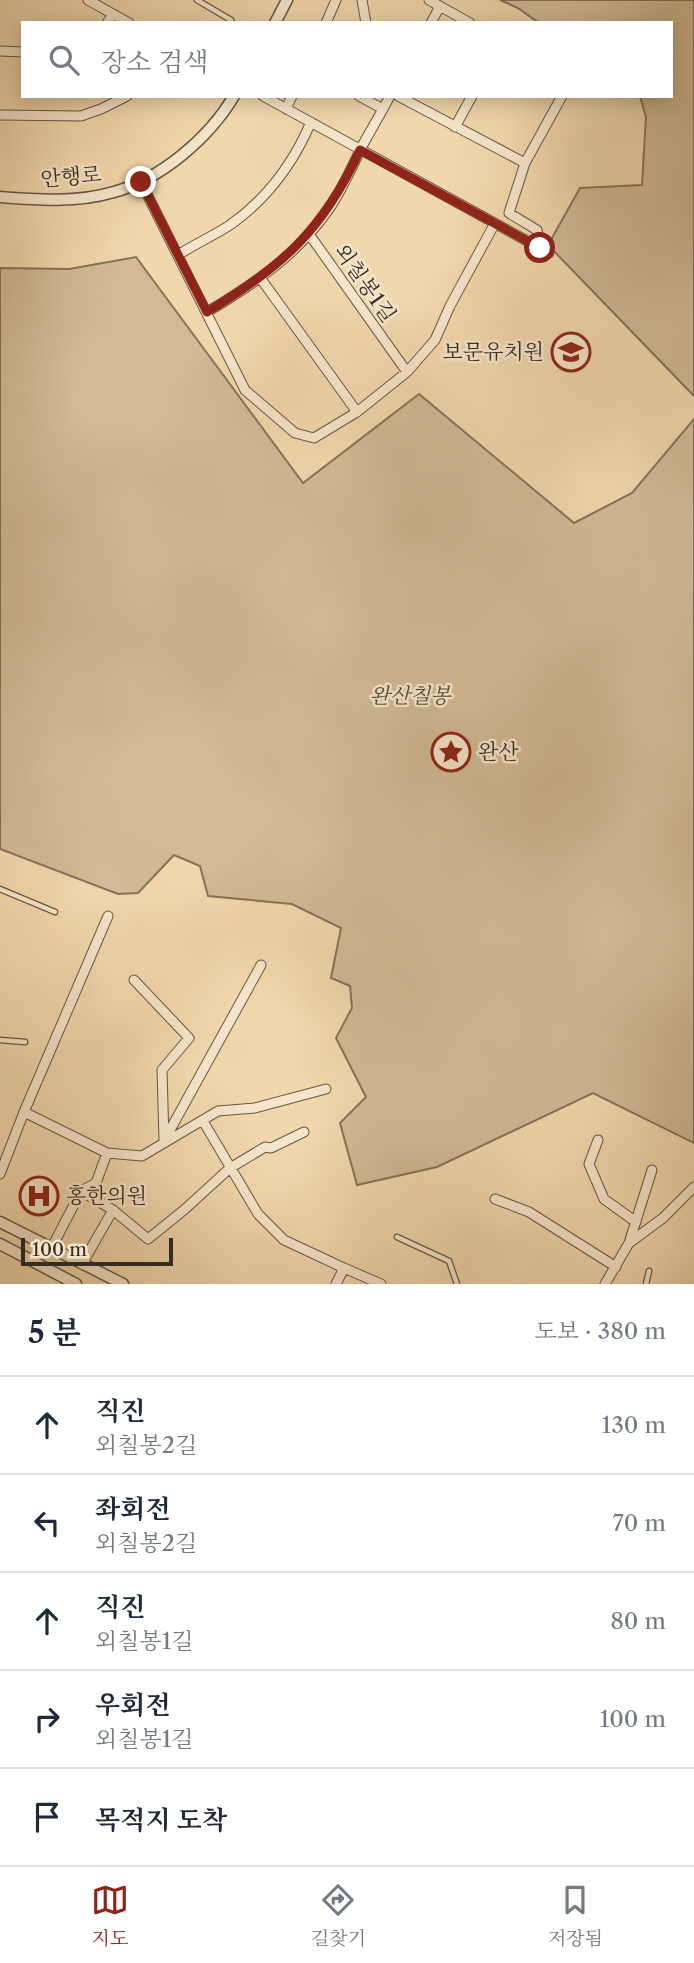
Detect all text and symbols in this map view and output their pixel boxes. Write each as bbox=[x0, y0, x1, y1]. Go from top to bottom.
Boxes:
search box bbox=[21, 21, 673, 98]
icon: search bbox=[45, 41, 83, 79]
text: 장소 검색 bbox=[101, 46, 208, 78]
street label: 안행로 bbox=[40, 161, 102, 192]
route end bbox=[125, 166, 156, 197]
route start bbox=[524, 232, 555, 263]
street label: 외칠봉1길 bbox=[329, 239, 401, 327]
school or university icon: 보문유치원 bbox=[550, 331, 592, 373]
place label: 보문유치원 bbox=[443, 339, 544, 364]
park label: 완산칠봉 bbox=[369, 683, 452, 708]
place icon: 완산 bbox=[430, 731, 472, 773]
place label: 완산 bbox=[478, 739, 519, 764]
hospital icon: 홍한의원 bbox=[18, 1175, 60, 1217]
place label: 홍한의원 bbox=[66, 1183, 147, 1208]
scale bar bbox=[21, 1235, 173, 1267]
text: 100 m bbox=[32, 1238, 87, 1261]
text: 5 분 bbox=[28, 1314, 81, 1351]
text: 도보 · 380 m bbox=[534, 1317, 666, 1345]
text: 직진 bbox=[95, 1395, 145, 1427]
icon: ahead bbox=[28, 1406, 66, 1444]
text: 130 m bbox=[602, 1411, 666, 1439]
text: 외칠봉2길 bbox=[95, 1431, 197, 1459]
text: 좌회전 bbox=[95, 1493, 170, 1525]
icon: left bbox=[28, 1504, 66, 1542]
text: 70 m bbox=[613, 1509, 666, 1537]
text: 외칠봉2길 bbox=[95, 1529, 197, 1557]
text: 직진 bbox=[95, 1591, 145, 1623]
icon: ahead bbox=[28, 1602, 66, 1640]
text: 80 m bbox=[610, 1607, 666, 1635]
text: 외칠봉1길 bbox=[95, 1627, 194, 1655]
text: 우회전 bbox=[95, 1689, 170, 1721]
icon: right bbox=[28, 1700, 66, 1738]
text: 100 m bbox=[600, 1705, 666, 1733]
text: 외칠봉1길 bbox=[95, 1725, 194, 1753]
icon: arrive bbox=[28, 1798, 66, 1836]
text: 목적지 도착 bbox=[95, 1804, 227, 1836]
tab: 지도 bbox=[91, 1881, 129, 1950]
tab: 길찾기 bbox=[311, 1881, 366, 1950]
tab: 저장됨 bbox=[548, 1881, 603, 1950]

